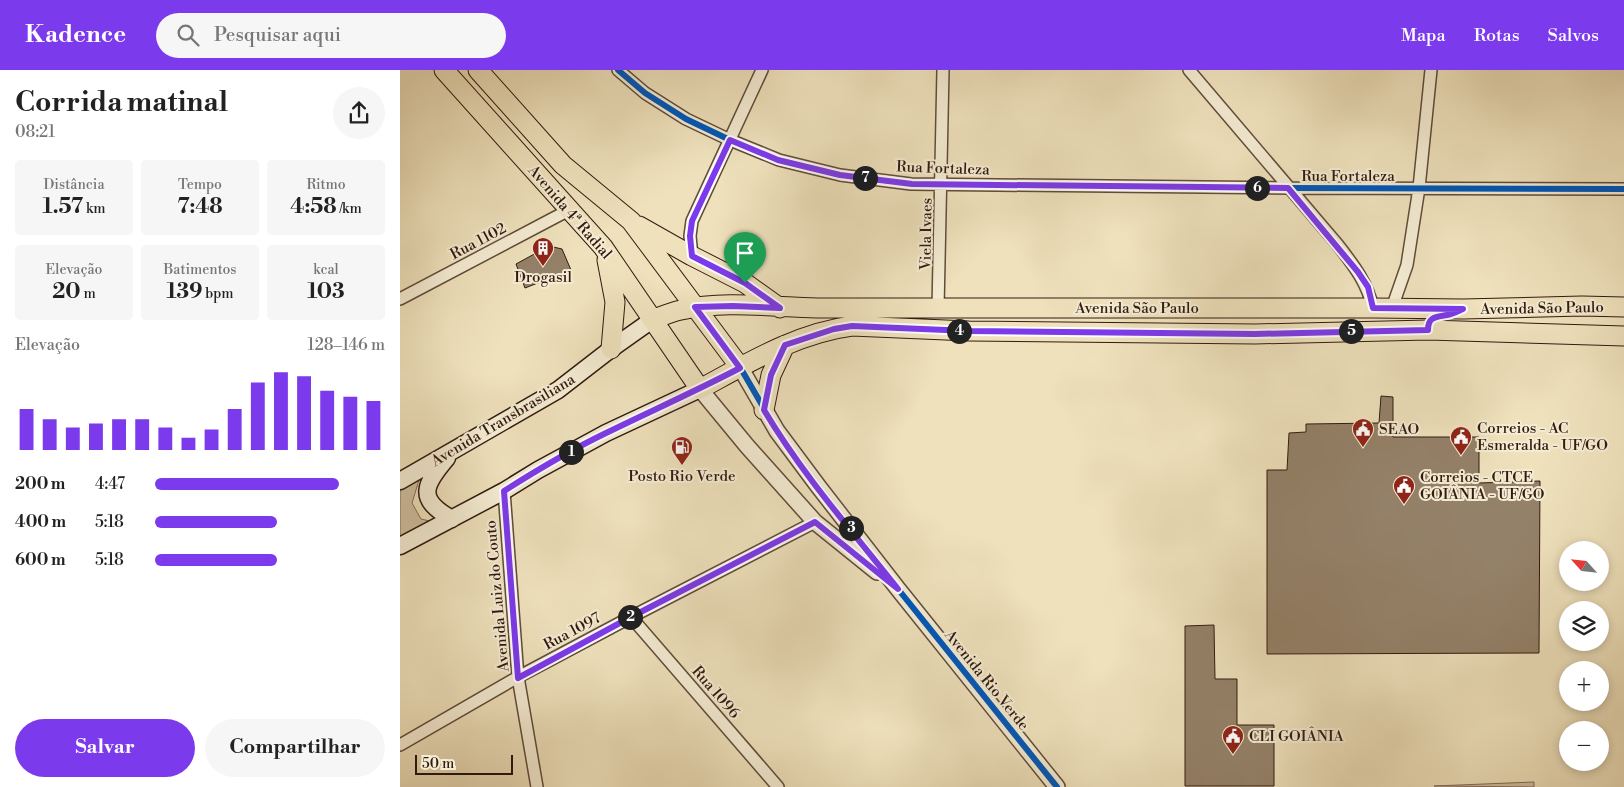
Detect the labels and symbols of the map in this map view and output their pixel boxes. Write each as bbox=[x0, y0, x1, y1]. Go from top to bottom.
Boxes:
street label: Rua Fortaleza bbox=[896, 157, 991, 180]
street label: Avenida 4ª Radial bbox=[523, 161, 616, 264]
pin: 7 bbox=[852, 166, 878, 190]
street label: Rua Fortaleza bbox=[1301, 167, 1395, 186]
pin: 6 bbox=[1244, 176, 1270, 200]
street label: Viela Ivaes bbox=[916, 198, 937, 271]
street label: Rua 1102 bbox=[447, 219, 510, 264]
pin bbox=[724, 232, 766, 283]
building icon: Drogasil bbox=[531, 236, 555, 267]
place label: Drogasil bbox=[514, 268, 572, 287]
street label: Avenida São Paulo bbox=[1479, 298, 1604, 319]
street label: Avenida São Paulo bbox=[1074, 299, 1199, 318]
pin: 4 bbox=[946, 318, 972, 344]
pin: 5 bbox=[1338, 318, 1364, 344]
street label: Avenida Transbrasiliana bbox=[427, 370, 579, 471]
public building icon: SEAO bbox=[1351, 417, 1375, 448]
place label: Correios - AC Esmeralda - UF/GO bbox=[1477, 419, 1608, 455]
place label: SEAO bbox=[1379, 420, 1419, 439]
public building icon: Correios - AC Esmeralda - UF/GO bbox=[1449, 425, 1473, 456]
fuel station icon: Posto Rio Verde bbox=[670, 435, 694, 466]
pin: 1 bbox=[558, 440, 584, 464]
place label: Posto Rio Verde bbox=[628, 467, 736, 486]
place label: Correios - CTCE GOIÂNIA - UF/GO bbox=[1420, 468, 1545, 504]
public building icon: Correios - CTCE GOIÂNIA - UF/GO bbox=[1392, 474, 1416, 505]
pin: 3 bbox=[838, 516, 864, 540]
street label: Avenida Luiz do Couto bbox=[481, 519, 514, 674]
north arrow bbox=[1559, 541, 1609, 591]
pin: 2 bbox=[618, 604, 642, 630]
street label: Rua 1097 bbox=[540, 608, 605, 654]
street label: Avenida Rio Verde bbox=[940, 625, 1033, 734]
street label: Rua 1096 bbox=[688, 662, 744, 723]
public building icon: CLI GOIÂNIA bbox=[1221, 724, 1245, 755]
place label: CLI GOIÂNIA bbox=[1249, 726, 1345, 746]
scale bar bbox=[415, 752, 512, 775]

